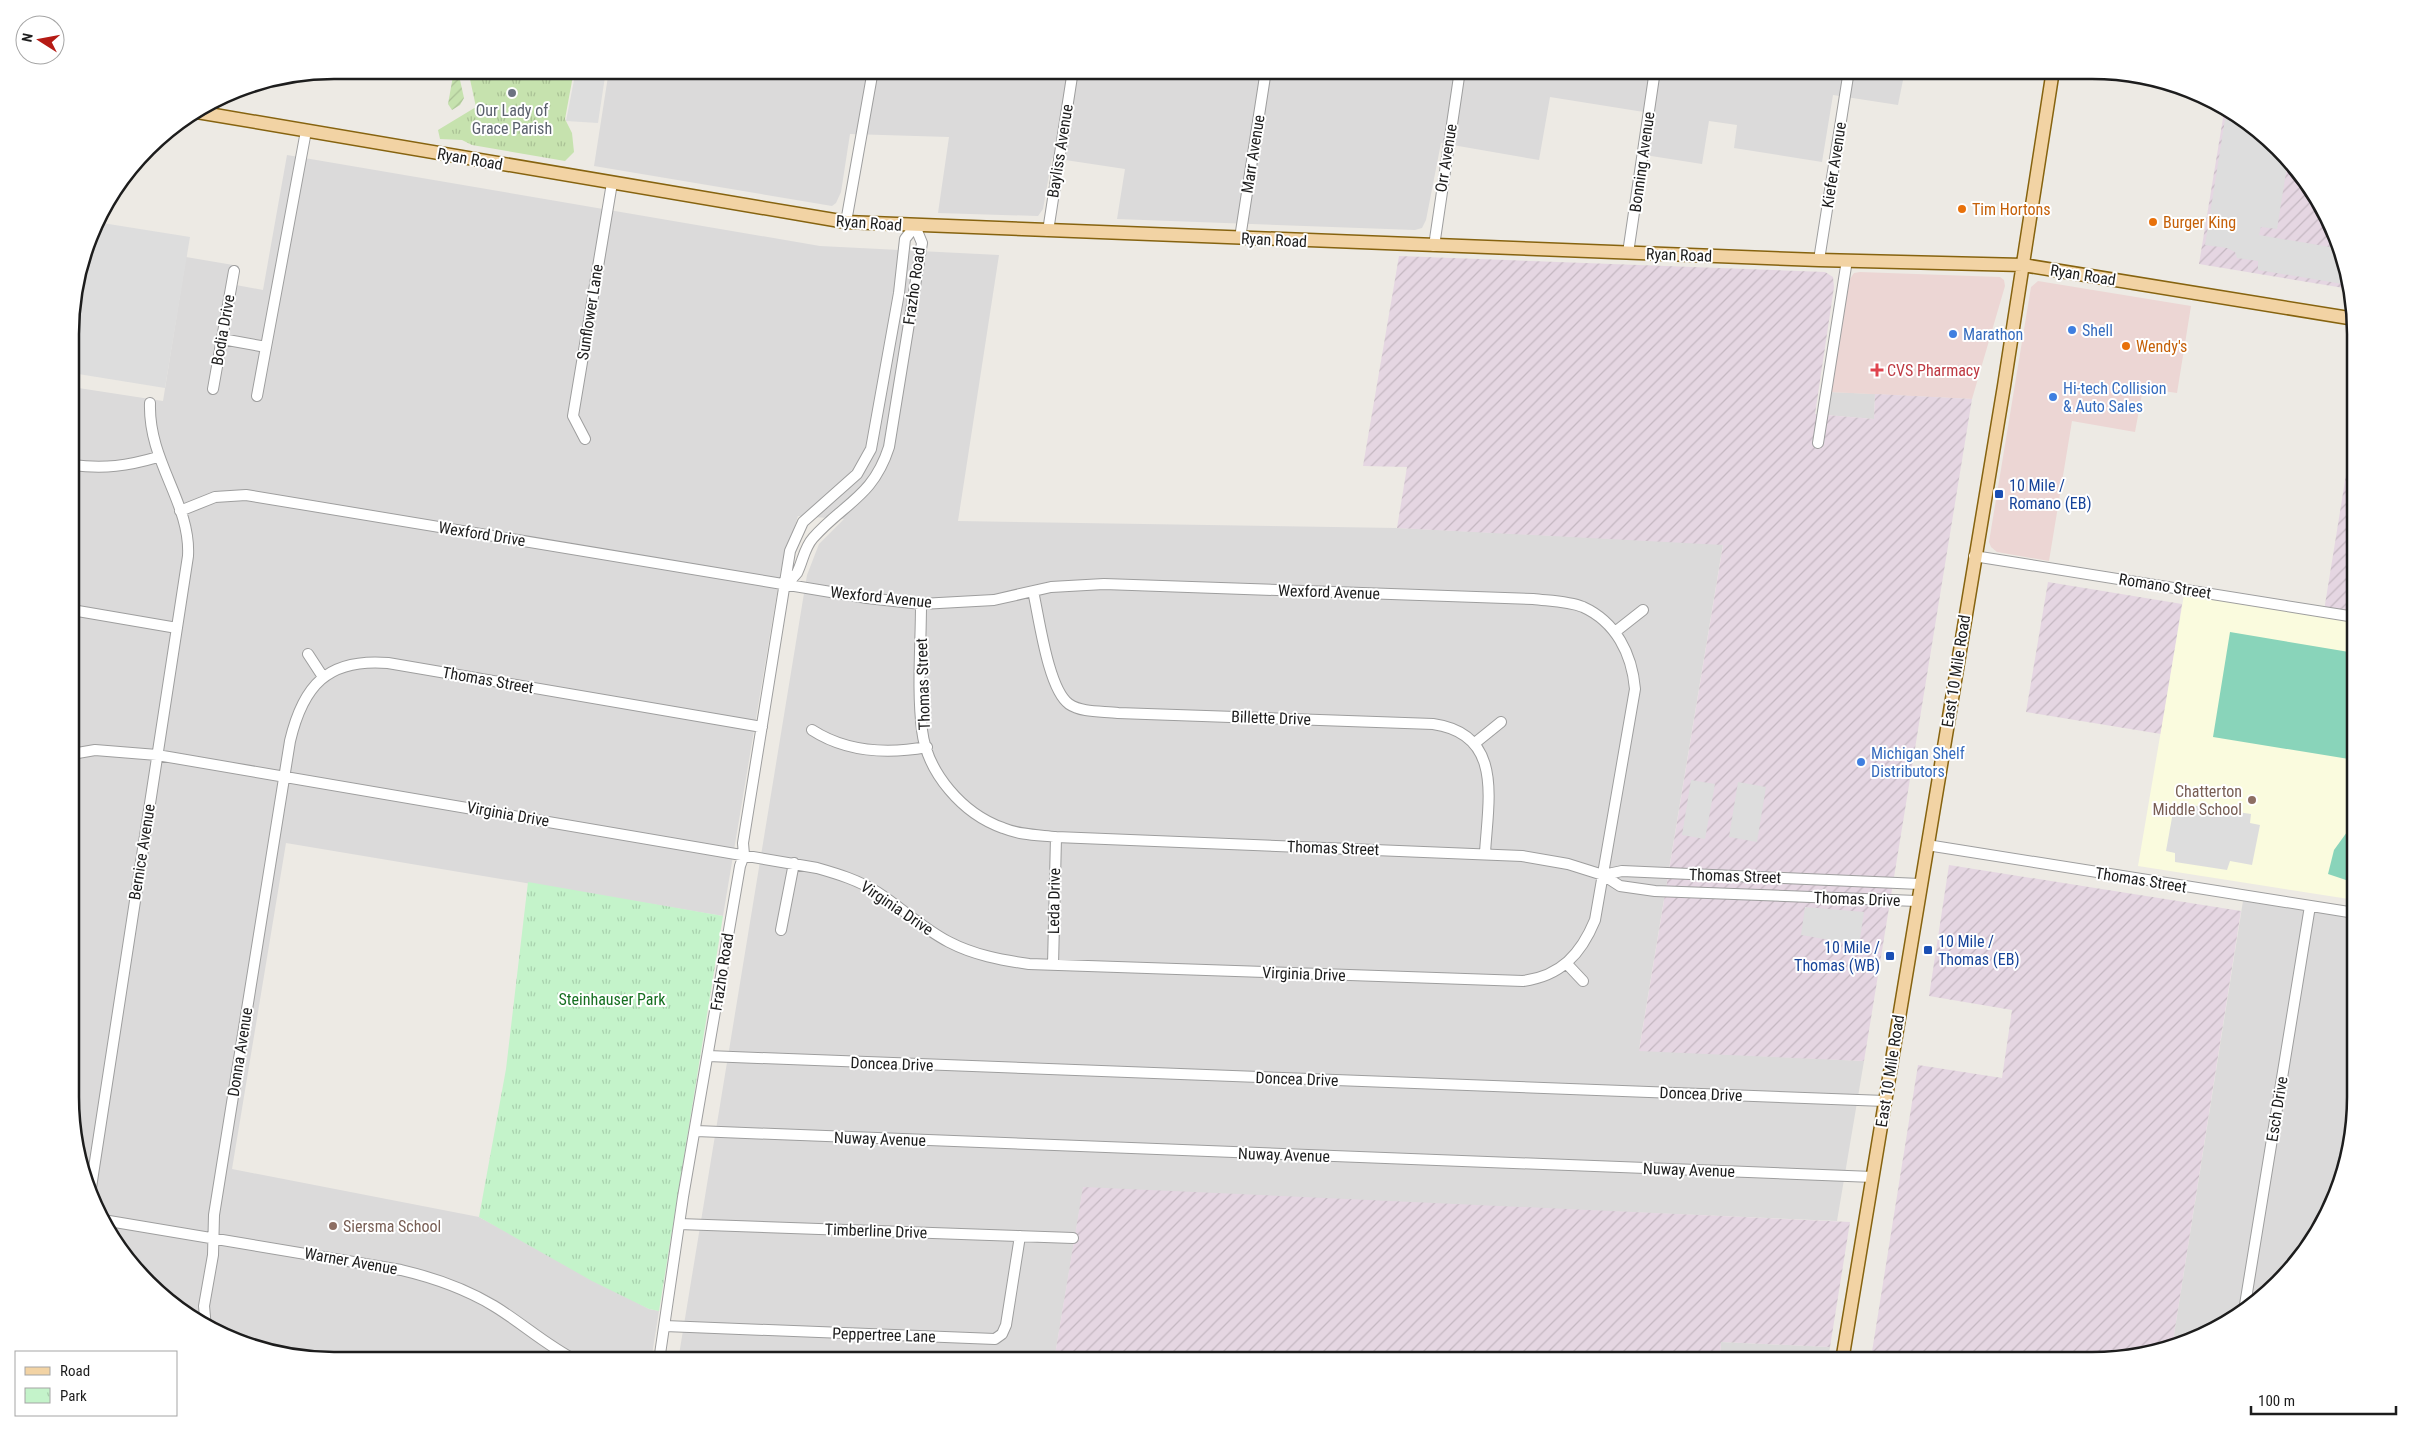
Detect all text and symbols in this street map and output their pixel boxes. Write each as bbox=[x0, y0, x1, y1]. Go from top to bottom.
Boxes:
north arrow bbox=[15, 15, 65, 65]
text: N bbox=[19, 32, 36, 43]
marker: Our Lady of Grace Parish bbox=[506, 87, 518, 99]
place label: Our Lady of Grace Parish bbox=[472, 101, 552, 138]
street label: Bayliss Avenue bbox=[1043, 103, 1077, 199]
street label: Bonning Avenue bbox=[1626, 111, 1658, 213]
street label: Marr Avenue bbox=[1237, 113, 1269, 195]
street label: Kiefer Avenue bbox=[1818, 121, 1850, 209]
street label: Orr Avenue bbox=[1431, 122, 1461, 194]
street label: Ryan Road bbox=[436, 144, 504, 174]
place label: Tim Hortons bbox=[1972, 200, 2051, 219]
marker: Tim Hortons bbox=[1956, 203, 1968, 215]
street label: Ryan Road bbox=[835, 211, 903, 235]
place label: Burger King bbox=[2163, 213, 2236, 232]
marker: Burger King bbox=[2147, 216, 2159, 228]
street label: Ryan Road bbox=[1240, 229, 1308, 251]
street label: Ryan Road bbox=[1646, 244, 1712, 266]
street label: Frazho Road bbox=[899, 246, 929, 326]
street label: Ryan Road bbox=[2049, 260, 2117, 290]
street label: Sunflower Lane bbox=[573, 263, 607, 361]
street label: Bodia Drive bbox=[207, 293, 239, 367]
place label: Shell bbox=[2082, 321, 2113, 340]
marker: Shell bbox=[2066, 324, 2078, 336]
place label: Marathon bbox=[1963, 325, 2023, 344]
marker: Marathon bbox=[1947, 328, 1959, 340]
place label: Wendy's bbox=[2136, 337, 2187, 356]
marker: Wendy's bbox=[2120, 340, 2132, 352]
place label: CVS Pharmacy bbox=[1887, 361, 1980, 380]
marker: CVS Pharmacy bbox=[1871, 364, 1883, 376]
place label: Hi-tech Collision & Auto Sales bbox=[2063, 379, 2166, 416]
marker: Hi-tech Collision & Auto Sales bbox=[2047, 391, 2059, 403]
place label: 10 Mile / Romano (EB) bbox=[2009, 476, 2092, 513]
marker: 10 Mile / Romano (EB) bbox=[1993, 488, 2005, 500]
street label: Wexford Drive bbox=[437, 518, 527, 550]
street label: Romano Street bbox=[2117, 569, 2213, 603]
street label: Wexford Avenue bbox=[1278, 581, 1380, 603]
street label: Wexford Avenue bbox=[829, 582, 933, 612]
street label: East 10 Mile Road bbox=[1938, 613, 1974, 729]
street label: Thomas Street bbox=[912, 637, 934, 730]
street label: Thomas Street bbox=[441, 663, 535, 697]
street label: Billette Drive bbox=[1231, 707, 1311, 729]
place label: Michigan Shelf Distributors bbox=[1871, 744, 1965, 781]
marker: Michigan Shelf Distributors bbox=[1855, 756, 1867, 768]
place label: Chatterton Middle School bbox=[2152, 782, 2242, 819]
marker: Chatterton Middle School bbox=[2246, 794, 2258, 806]
street label: Virginia Drive bbox=[465, 797, 551, 831]
street label: Bernice Avenue bbox=[125, 803, 159, 901]
street label: Thomas Street bbox=[1287, 837, 1380, 859]
street label: Thomas Street bbox=[2094, 863, 2188, 897]
street label: Thomas Street bbox=[1689, 865, 1782, 887]
street label: Leda Drive bbox=[1044, 868, 1064, 934]
street label: Virginia Drive bbox=[857, 877, 937, 939]
street label: Thomas Drive bbox=[1813, 888, 1901, 910]
street label: Frazho Road bbox=[706, 932, 738, 1012]
place label: 10 Mile / Thomas (EB) bbox=[1938, 932, 2020, 969]
place label: 10 Mile / Thomas (WB) bbox=[1794, 938, 1880, 975]
marker: 10 Mile / Thomas (EB) bbox=[1922, 944, 1934, 956]
marker: 10 Mile / Thomas (WB) bbox=[1884, 950, 1896, 962]
street label: Virginia Drive bbox=[1262, 963, 1346, 985]
park label: Steinhauser Park bbox=[559, 990, 666, 1009]
street label: Donna Avenue bbox=[224, 1006, 256, 1098]
street label: East 10 Mile Road bbox=[1872, 1013, 1908, 1129]
street label: Doncea Drive bbox=[850, 1053, 934, 1075]
street label: Doncea Drive bbox=[1255, 1068, 1339, 1090]
street label: Esch Drive bbox=[2262, 1075, 2292, 1143]
street label: Doncea Drive bbox=[1659, 1083, 1743, 1105]
street label: Nuway Avenue bbox=[834, 1128, 926, 1150]
street label: Nuway Avenue bbox=[1238, 1144, 1330, 1166]
street label: Nuway Avenue bbox=[1643, 1159, 1735, 1181]
place label: Siersma School bbox=[343, 1217, 441, 1236]
marker: Siersma School bbox=[327, 1220, 339, 1232]
street label: Timberline Drive bbox=[824, 1220, 928, 1242]
street label: Warner Avenue bbox=[303, 1243, 399, 1279]
street label: Peppertree Lane bbox=[832, 1324, 936, 1346]
legend bbox=[15, 1351, 178, 1416]
text: Road bbox=[60, 1362, 90, 1380]
scale bar bbox=[2251, 1384, 2396, 1416]
text: Park bbox=[60, 1387, 87, 1405]
text: 100 m bbox=[2258, 1392, 2295, 1410]

